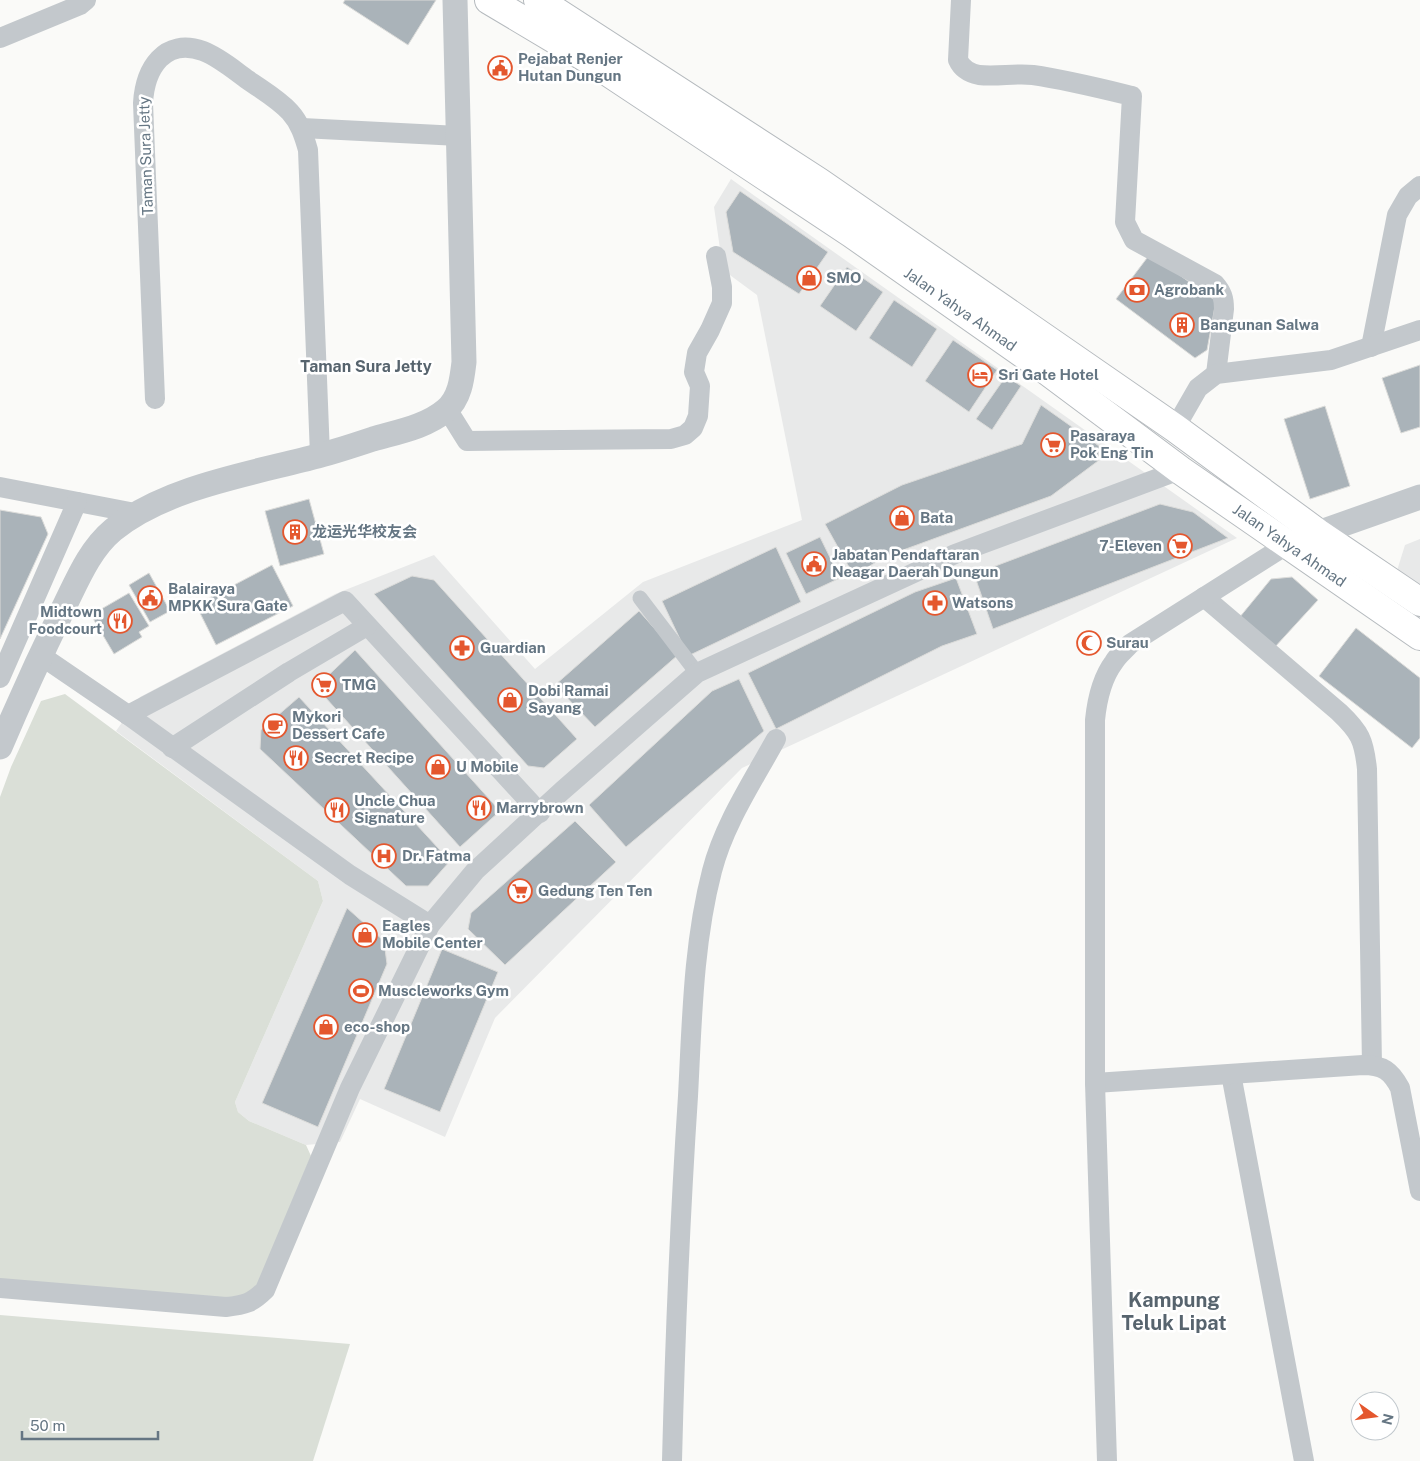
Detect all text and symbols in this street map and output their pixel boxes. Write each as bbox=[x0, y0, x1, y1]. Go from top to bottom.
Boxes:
place label: Pejabat Renjer Hutan Dungun bbox=[518, 50, 623, 84]
public building icon: Pejabat Renjer Hutan Dungun bbox=[487, 55, 513, 81]
street label: Taman Sura Jetty bbox=[135, 96, 156, 216]
street label: Jalan Yahya Ahmad bbox=[901, 264, 1020, 354]
shop icon: SMO bbox=[796, 265, 822, 291]
place label: SMO bbox=[826, 269, 862, 286]
bank icon: Agrobank bbox=[1124, 277, 1150, 303]
place label: Agrobank bbox=[1154, 281, 1224, 298]
building icon: Bangunan Salwa bbox=[1169, 312, 1195, 338]
place label: Bangunan Salwa bbox=[1200, 316, 1319, 333]
district label: Taman Sura Jetty bbox=[300, 357, 432, 376]
hotel icon: Sri Gate Hotel bbox=[967, 362, 993, 388]
place label: Sri Gate Hotel bbox=[998, 366, 1099, 383]
place label: Pasaraya Pok Eng Tin bbox=[1070, 427, 1154, 461]
supermarket icon: Pasaraya Pok Eng Tin bbox=[1040, 432, 1066, 458]
street label: Jalan Yahya Ahmad bbox=[1230, 500, 1349, 590]
shop icon: Bata bbox=[889, 505, 915, 531]
place label: Bata bbox=[920, 509, 953, 526]
building icon: 龙运光华校友会 bbox=[282, 519, 308, 545]
place label: 龙运光华校友会 bbox=[312, 523, 417, 540]
supermarket icon: 7-Eleven bbox=[1167, 533, 1193, 559]
place label: 7-Eleven bbox=[1099, 537, 1162, 554]
place label: Jabatan Pendaftaran Neagar Daerah Dungun bbox=[832, 546, 999, 580]
public building icon: Jabatan Pendaftaran Neagar Daerah Dungun bbox=[801, 551, 827, 577]
place label: Balairaya MPKK Sura Gate bbox=[168, 580, 288, 614]
public building icon: Balairaya MPKK Sura Gate bbox=[137, 585, 163, 611]
pharmacy icon: Watsons bbox=[922, 590, 948, 616]
place label: Watsons bbox=[952, 594, 1014, 611]
place label: Midtown Foodcourt bbox=[29, 603, 102, 637]
restaurant icon: Midtown Foodcourt bbox=[107, 608, 133, 634]
mosque icon: Surau bbox=[1076, 630, 1102, 656]
place label: Surau bbox=[1106, 634, 1149, 651]
pharmacy icon: Guardian bbox=[449, 635, 475, 661]
place label: Guardian bbox=[480, 639, 546, 656]
supermarket icon: TMG bbox=[311, 672, 337, 698]
place label: TMG bbox=[342, 676, 376, 693]
place label: Dobi Ramai Sayang bbox=[528, 682, 609, 716]
shop icon: Dobi Ramai Sayang bbox=[497, 687, 523, 713]
place label: Mykori Dessert Cafe bbox=[292, 708, 385, 742]
cafe icon: Mykori Dessert Cafe bbox=[262, 713, 288, 739]
restaurant icon: Secret Recipe bbox=[283, 745, 309, 771]
place label: Secret Recipe bbox=[314, 749, 414, 766]
shop icon: U Mobile bbox=[425, 754, 451, 780]
place label: U Mobile bbox=[456, 758, 519, 775]
place label: Uncle Chua Signature bbox=[354, 792, 435, 826]
restaurant icon: Marrybrown bbox=[466, 795, 492, 821]
restaurant icon: Uncle Chua Signature bbox=[324, 797, 350, 823]
place label: Marrybrown bbox=[496, 799, 584, 816]
hospital icon: Dr. Fatma bbox=[371, 843, 397, 869]
place label: Dr. Fatma bbox=[402, 847, 471, 864]
supermarket icon: Gedung Ten Ten bbox=[507, 878, 533, 904]
place label: Gedung Ten Ten bbox=[538, 882, 653, 899]
place label: Eagles Mobile Center bbox=[382, 917, 483, 951]
shop icon: Eagles Mobile Center bbox=[352, 922, 378, 948]
sports icon: Muscleworks Gym bbox=[348, 978, 374, 1004]
place label: Muscleworks Gym bbox=[378, 982, 509, 999]
shop icon: eco-shop bbox=[313, 1014, 339, 1040]
place label: eco-shop bbox=[344, 1018, 410, 1035]
district label: Kampung Teluk Lipat bbox=[1121, 1288, 1227, 1335]
north arrow bbox=[1350, 1391, 1400, 1441]
scale bar bbox=[22, 1408, 159, 1440]
text: N bbox=[1379, 1412, 1397, 1426]
text: 50 m bbox=[30, 1417, 65, 1434]

